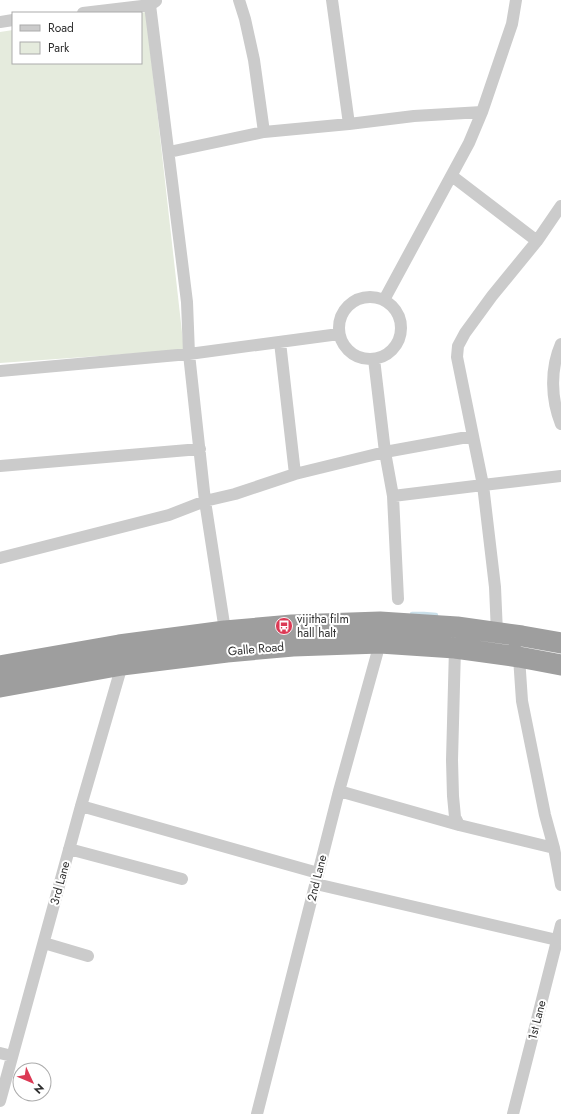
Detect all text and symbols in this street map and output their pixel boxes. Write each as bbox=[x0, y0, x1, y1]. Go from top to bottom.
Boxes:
legend bbox=[12, 12, 142, 64]
text: Road bbox=[48, 19, 74, 37]
text: Park bbox=[48, 39, 70, 57]
place label: vijitha film hall halt bbox=[297, 610, 349, 642]
bus stop icon: vijitha film hall halt bbox=[274, 616, 294, 636]
street label: Galle Road bbox=[227, 638, 285, 660]
street label: 2nd Lane bbox=[303, 853, 331, 903]
street label: 3rd Lane bbox=[46, 859, 74, 907]
street label: 1st Lane bbox=[523, 998, 551, 1042]
north arrow bbox=[12, 1062, 52, 1102]
text: N bbox=[30, 1080, 48, 1098]

